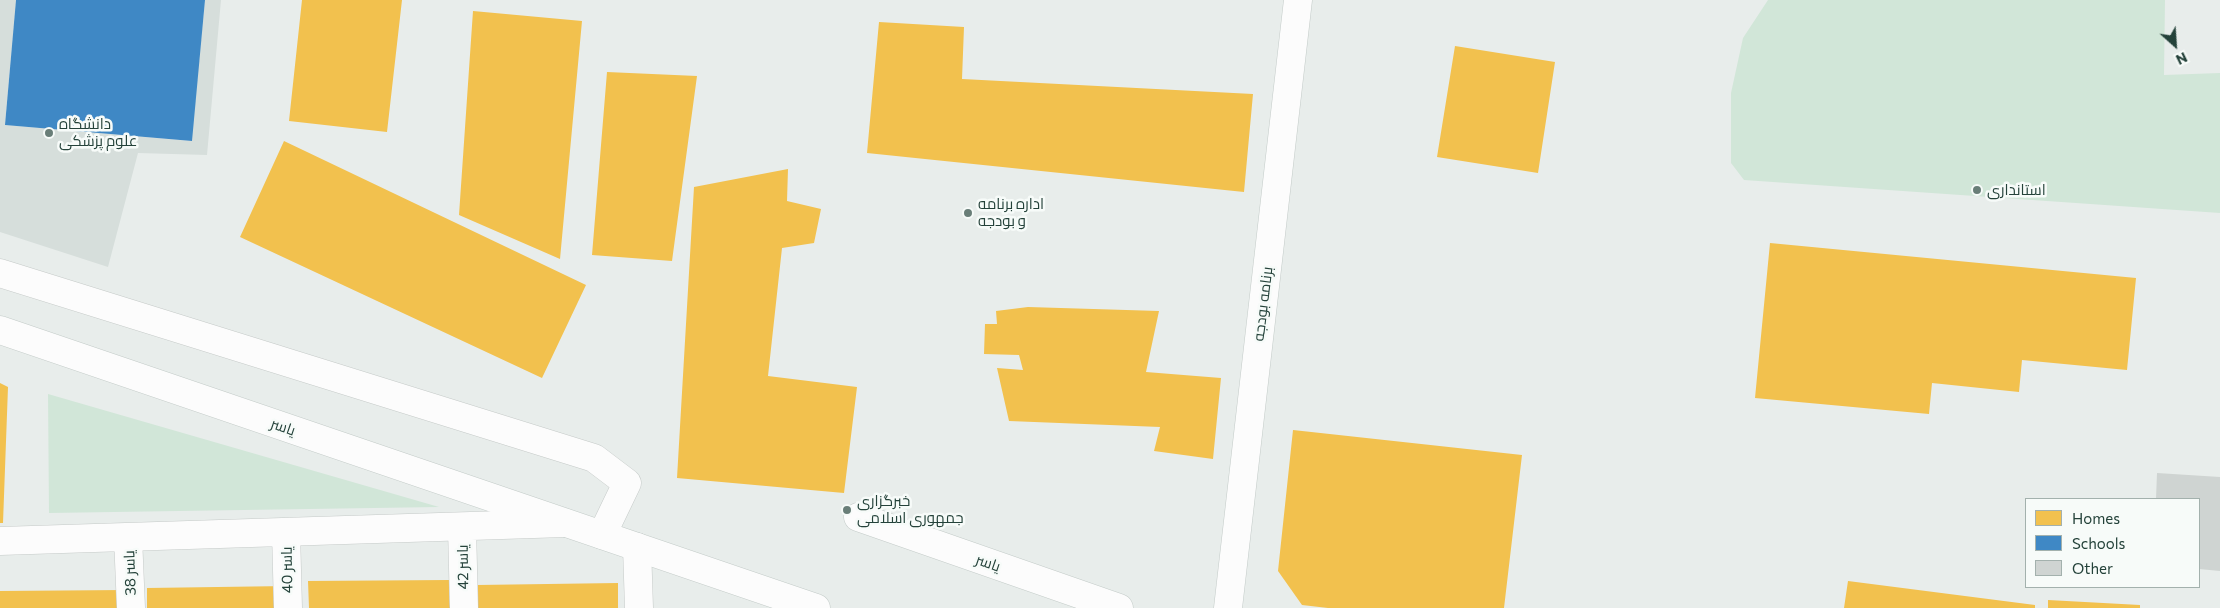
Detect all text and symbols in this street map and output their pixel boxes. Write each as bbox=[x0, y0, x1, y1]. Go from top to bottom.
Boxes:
north arrow bbox=[2150, 20, 2200, 70]
text: N bbox=[2173, 49, 2190, 69]
place label: دانشگاه علوم پزشکی bbox=[59, 115, 137, 150]
marker: دانشگاه علوم پزشکی bbox=[43, 127, 55, 139]
place label: استانداری bbox=[1987, 181, 2046, 199]
marker: استانداری bbox=[1971, 184, 1983, 196]
place label: اداره برنامه و بودجه bbox=[978, 195, 1044, 230]
marker: اداره برنامه و بودجه bbox=[962, 207, 974, 219]
street label: برنامه بودجه bbox=[1249, 266, 1277, 342]
street label: یاسر bbox=[268, 414, 298, 440]
place label: خبرگزاری جمهوری اسلامی bbox=[857, 492, 964, 527]
legend bbox=[2025, 498, 2200, 588]
marker: خبرگزاری جمهوری اسلامی bbox=[841, 504, 853, 516]
text: Homes bbox=[2072, 509, 2120, 527]
text: Schools bbox=[2072, 534, 2125, 552]
street label: یاسر 42 bbox=[454, 544, 472, 590]
street label: یاسر 40 bbox=[278, 546, 296, 594]
street label: یاسر 38 bbox=[120, 550, 140, 596]
street label: یاسر bbox=[973, 550, 1003, 576]
text: Other bbox=[2072, 559, 2113, 577]

